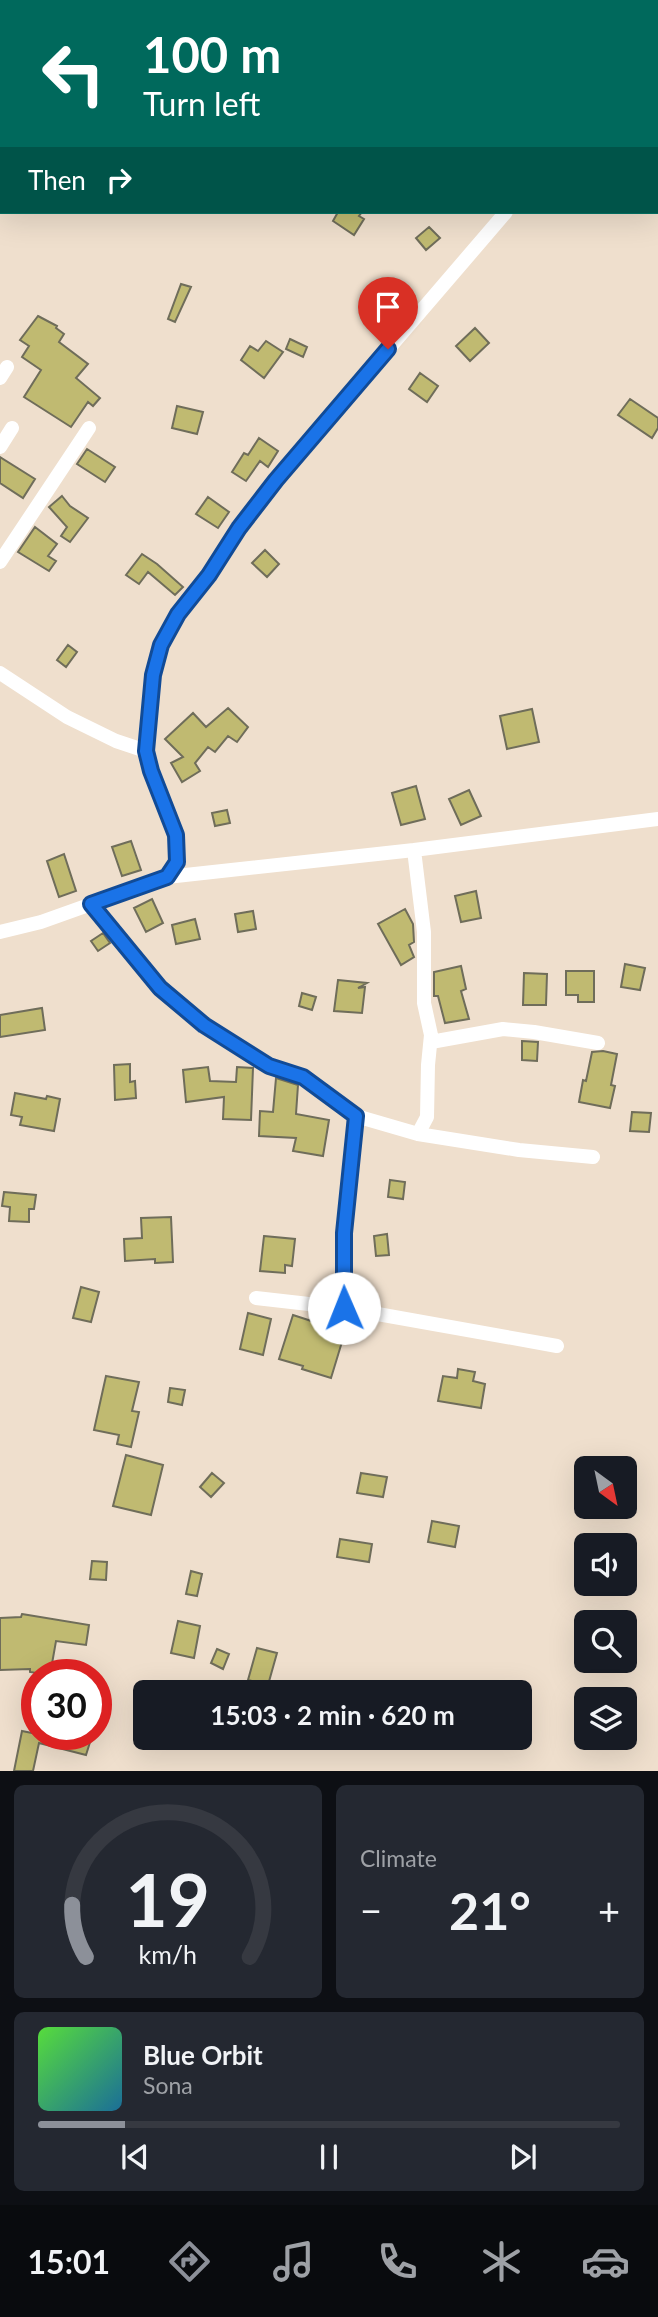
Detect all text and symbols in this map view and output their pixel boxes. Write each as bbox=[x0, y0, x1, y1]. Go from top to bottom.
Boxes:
text: 100 m bbox=[143, 25, 281, 83]
icon: left bbox=[28, 28, 119, 119]
text: Turn left bbox=[143, 84, 260, 123]
icon: right bbox=[100, 161, 138, 199]
text: Then bbox=[28, 164, 86, 196]
pin bbox=[358, 277, 418, 349]
icon: arrive bbox=[369, 288, 407, 326]
position arrow bbox=[307, 1271, 381, 1345]
north arrow bbox=[574, 1456, 637, 1519]
map controls bbox=[574, 1456, 637, 1750]
button: sound bbox=[574, 1533, 637, 1596]
button: search bbox=[574, 1610, 637, 1673]
speed limit sign: 30 bbox=[21, 1659, 112, 1750]
button: layers bbox=[574, 1687, 637, 1750]
text: 15:03 · 2 min · 620 m bbox=[210, 1699, 455, 1731]
text: Climate bbox=[360, 1844, 437, 1872]
text: 19 bbox=[126, 1856, 210, 1944]
text: 21° bbox=[449, 1879, 531, 1941]
text: − bbox=[360, 1887, 382, 1933]
text: + bbox=[598, 1887, 620, 1933]
text: km/h bbox=[139, 1939, 197, 1969]
text: Blue Orbit bbox=[143, 2039, 263, 2071]
text: Sona bbox=[143, 2071, 193, 2099]
icon: previous bbox=[116, 2138, 154, 2176]
icon: pause bbox=[310, 2138, 348, 2176]
icon: next bbox=[504, 2138, 542, 2176]
icon: directions bbox=[165, 2237, 214, 2286]
icon: music bbox=[269, 2237, 318, 2286]
icon: phone bbox=[373, 2237, 422, 2286]
icon: climate bbox=[477, 2237, 526, 2286]
icon: car bbox=[581, 2237, 630, 2286]
text: 15:01 bbox=[28, 2242, 110, 2281]

